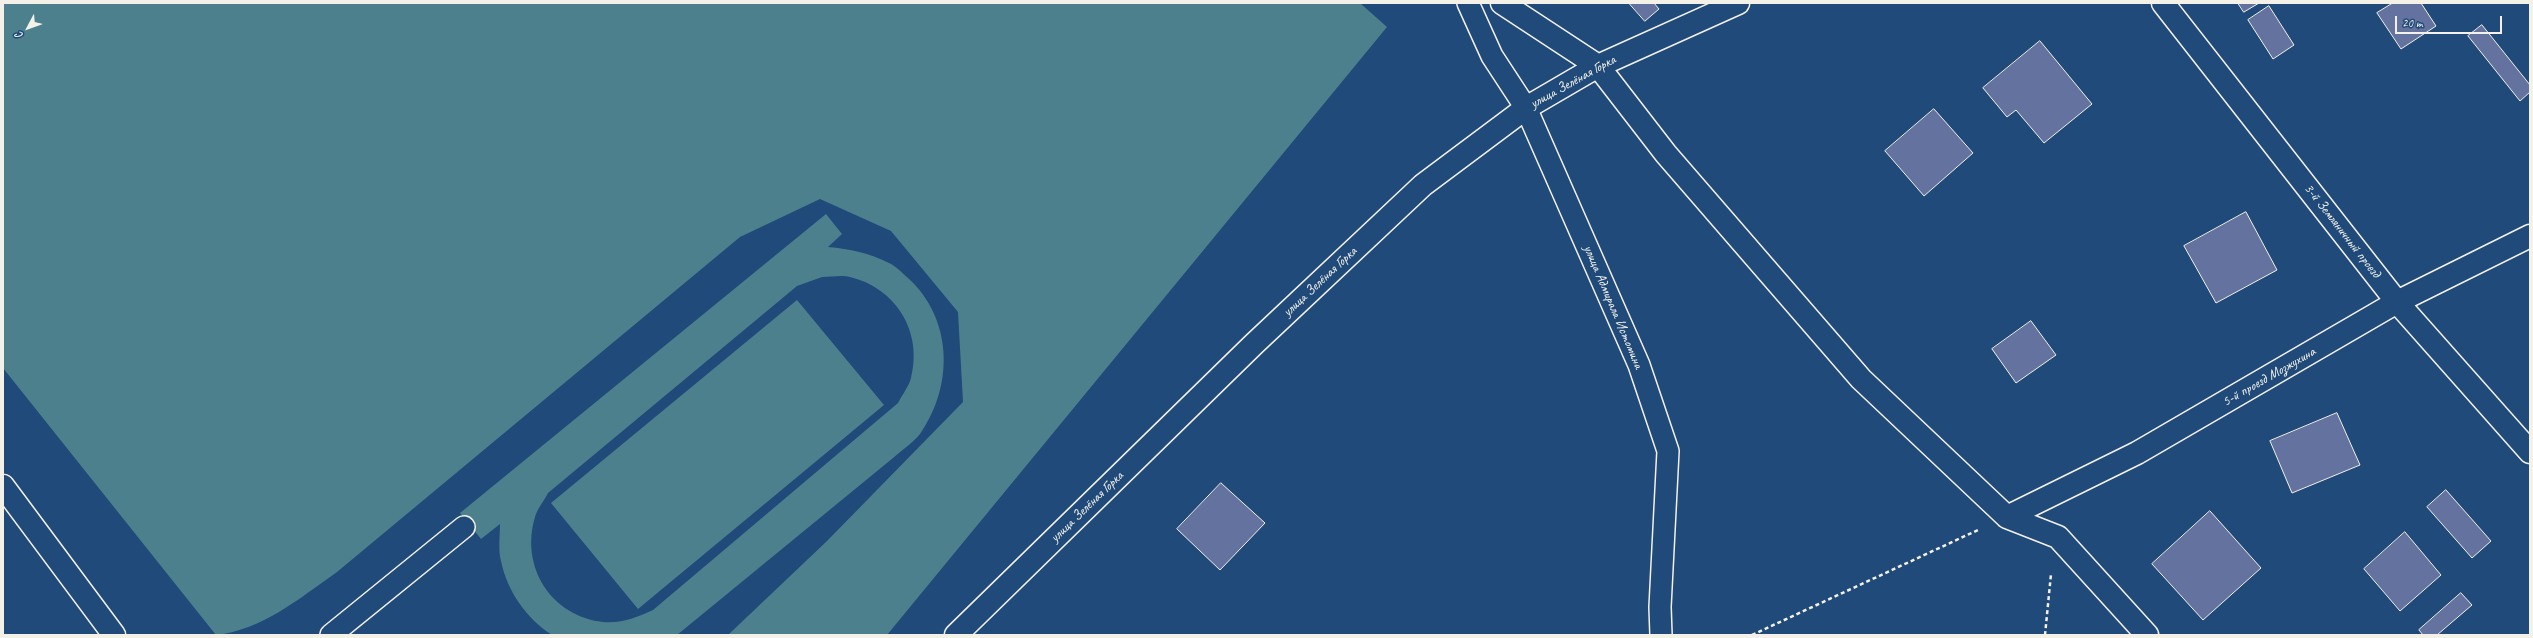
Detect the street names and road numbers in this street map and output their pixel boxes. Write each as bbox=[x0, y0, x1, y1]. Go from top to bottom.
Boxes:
street label: улица Зелёная Горка bbox=[1527, 52, 1619, 112]
street label: 3-й Земляничный проезд bbox=[2300, 181, 2384, 281]
street label: улица Зелёная Горка bbox=[1280, 243, 1360, 321]
street label: улица Адмирала Истомина bbox=[1579, 243, 1647, 371]
street label: 5-й проезд Мозжухина bbox=[2219, 344, 2319, 410]
street label: улица Зелёная Горка bbox=[1047, 468, 1127, 546]

